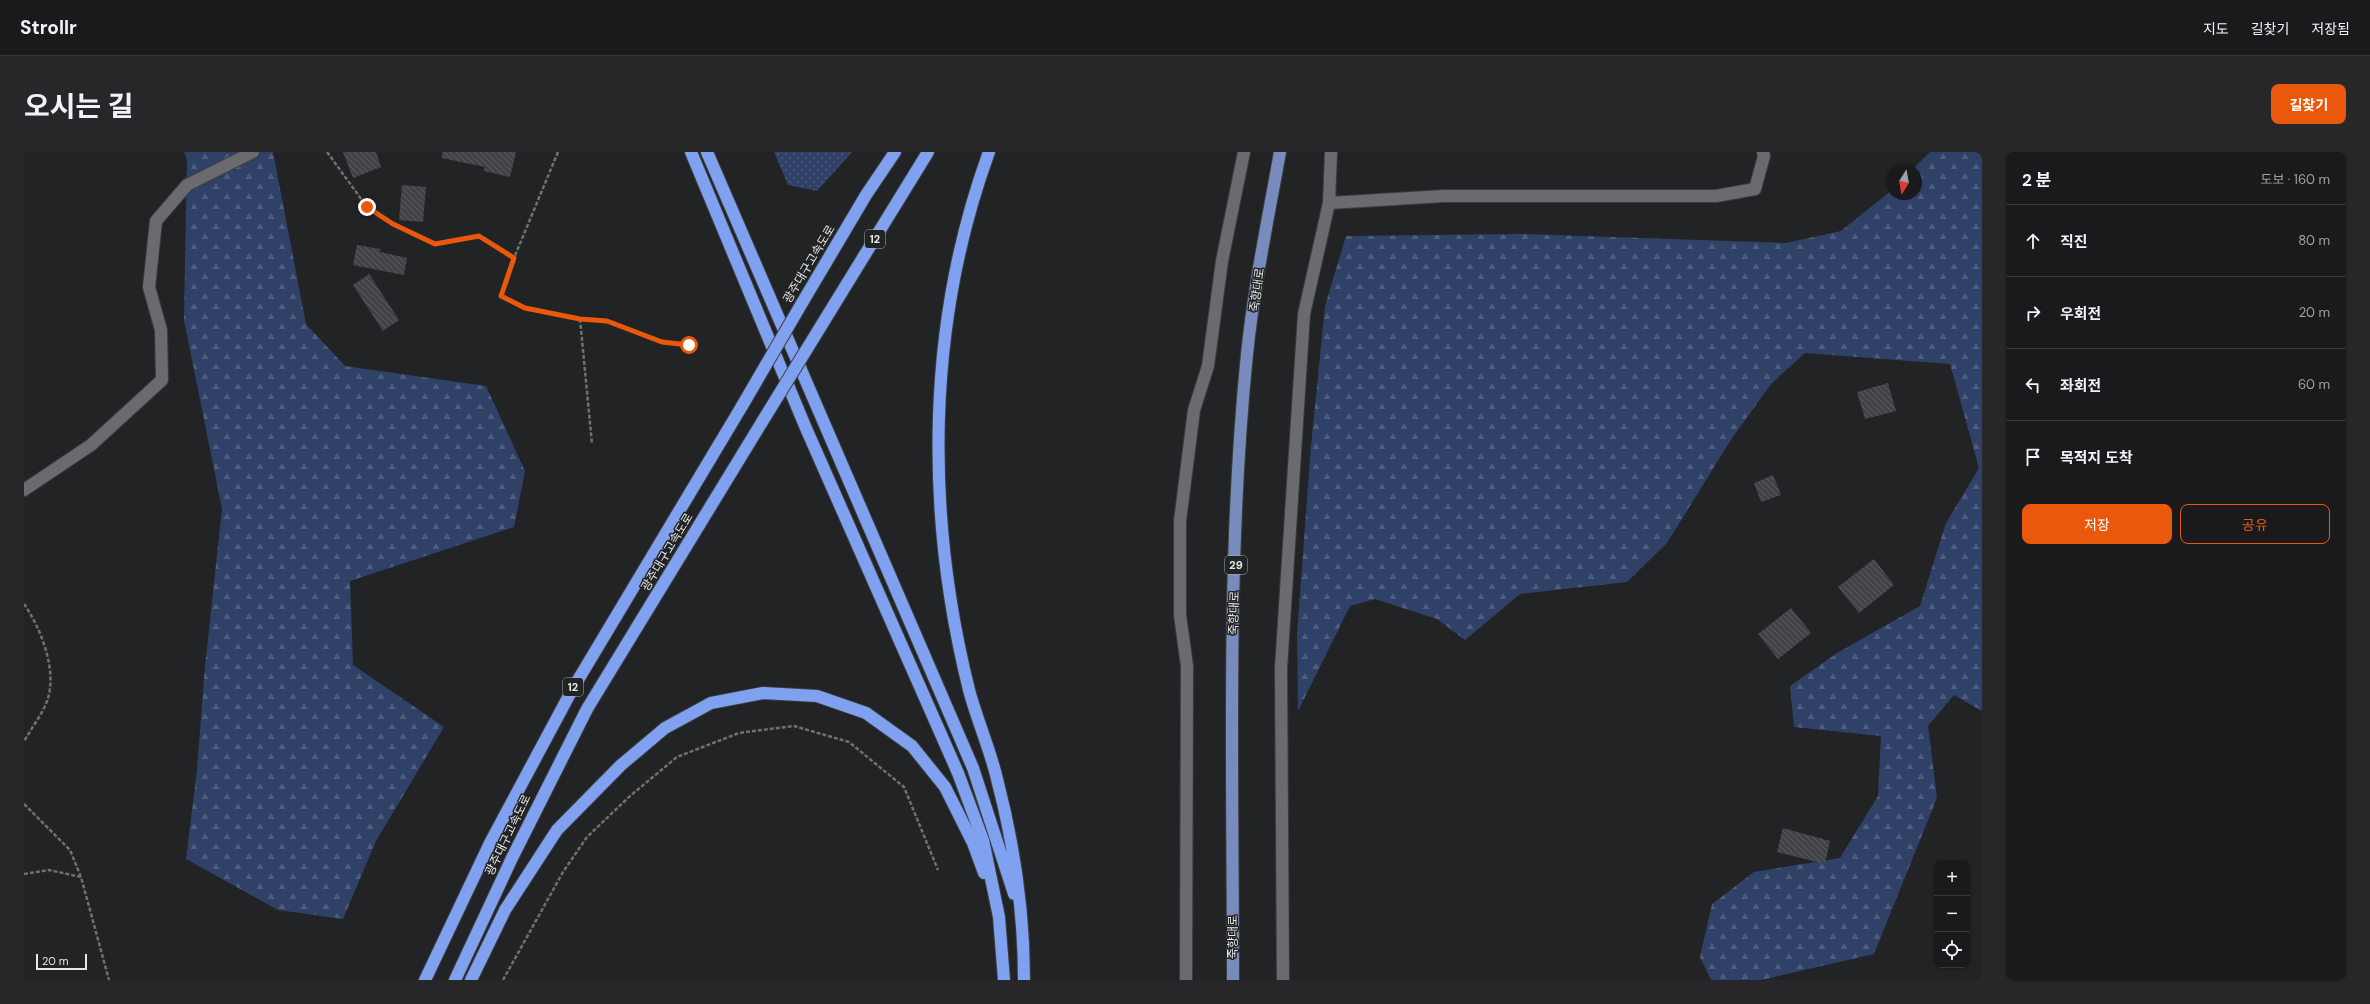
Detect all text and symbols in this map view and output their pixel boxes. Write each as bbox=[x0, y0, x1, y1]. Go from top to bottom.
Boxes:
text: Strollr bbox=[20, 15, 77, 40]
text: 지도 bbox=[2203, 20, 2229, 38]
text: 길찾기 bbox=[2251, 20, 2289, 38]
text: 저장됨 bbox=[2311, 20, 2350, 38]
button: 길찾기 bbox=[2271, 84, 2346, 124]
text: 오시는 길 bbox=[24, 88, 134, 125]
north arrow bbox=[1886, 164, 1922, 200]
text: 2 분 bbox=[2022, 169, 2051, 191]
text: 도보 · 160 m bbox=[2260, 171, 2330, 188]
route end bbox=[358, 198, 376, 216]
street label: 광주대구고속도로 bbox=[779, 222, 839, 306]
road number: 12 bbox=[865, 230, 885, 248]
icon: ahead bbox=[2022, 230, 2044, 252]
text: 직진 bbox=[2060, 232, 2088, 252]
text: 80 m bbox=[2298, 232, 2330, 249]
street label: 죽향대로 bbox=[1246, 267, 1268, 313]
icon: right bbox=[2022, 302, 2044, 324]
text: 우회전 bbox=[2060, 304, 2101, 324]
text: 20 m bbox=[2299, 304, 2330, 321]
route start bbox=[680, 336, 698, 354]
icon: left bbox=[2022, 374, 2044, 396]
text: 좌회전 bbox=[2060, 376, 2101, 396]
text: 60 m bbox=[2298, 376, 2330, 393]
icon: arrive bbox=[2022, 446, 2044, 468]
text: 목적지 도착 bbox=[2060, 448, 2133, 468]
button: 저장 bbox=[2022, 504, 2172, 544]
button: 공유 bbox=[2180, 504, 2330, 544]
street label: 광주대구고속도로 bbox=[637, 510, 697, 594]
road number: 29 bbox=[1225, 556, 1247, 574]
street label: 죽향대로 bbox=[1225, 591, 1243, 635]
road number: 12 bbox=[563, 678, 583, 696]
street label: 광주대구고속도로 bbox=[481, 792, 535, 878]
map controls bbox=[1934, 860, 1970, 968]
button: + bbox=[1934, 860, 1970, 896]
button: − bbox=[1934, 896, 1970, 932]
street label: 죽향대로 bbox=[1225, 915, 1241, 959]
button: locate bbox=[1934, 932, 1970, 968]
scale bar bbox=[36, 952, 87, 971]
text: 20 m bbox=[42, 954, 68, 968]

